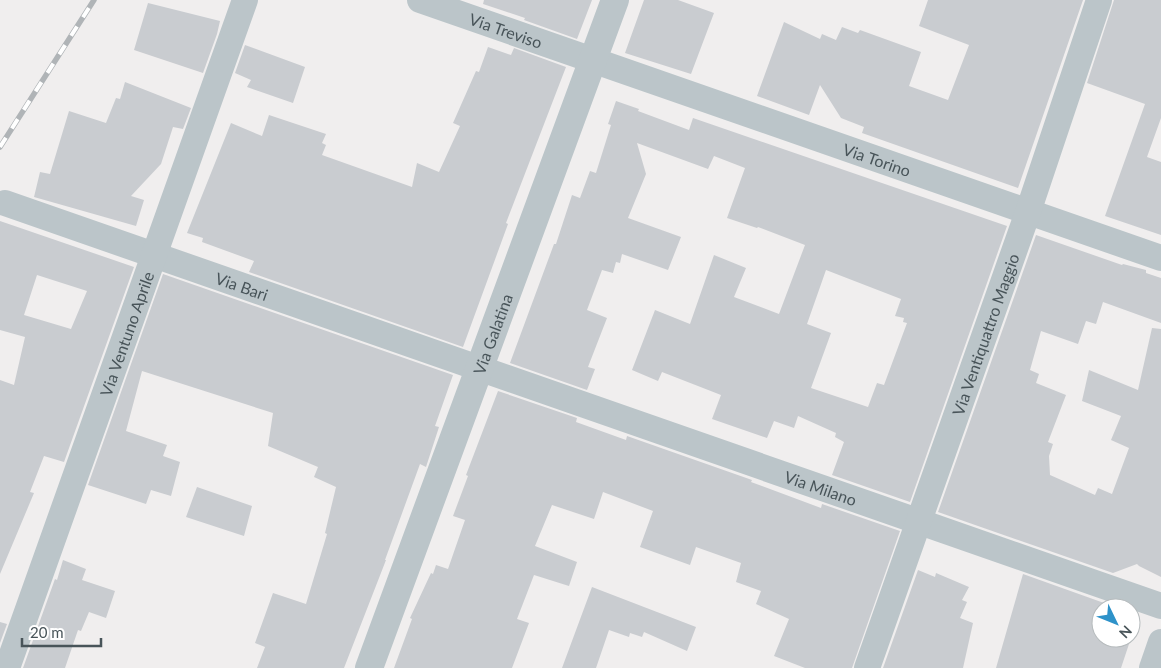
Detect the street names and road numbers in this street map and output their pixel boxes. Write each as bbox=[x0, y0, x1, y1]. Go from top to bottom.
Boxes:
street label: Via Treviso bbox=[467, 8, 545, 51]
street label: Via Torino bbox=[841, 139, 914, 180]
street label: Via Ventiquattro Maggio bbox=[948, 251, 1022, 418]
street label: Via Bari bbox=[213, 268, 271, 304]
street label: Via Ventuno Aprile bbox=[95, 269, 157, 398]
street label: Via Galatina bbox=[468, 291, 516, 377]
street label: Via Milano bbox=[782, 466, 859, 509]

